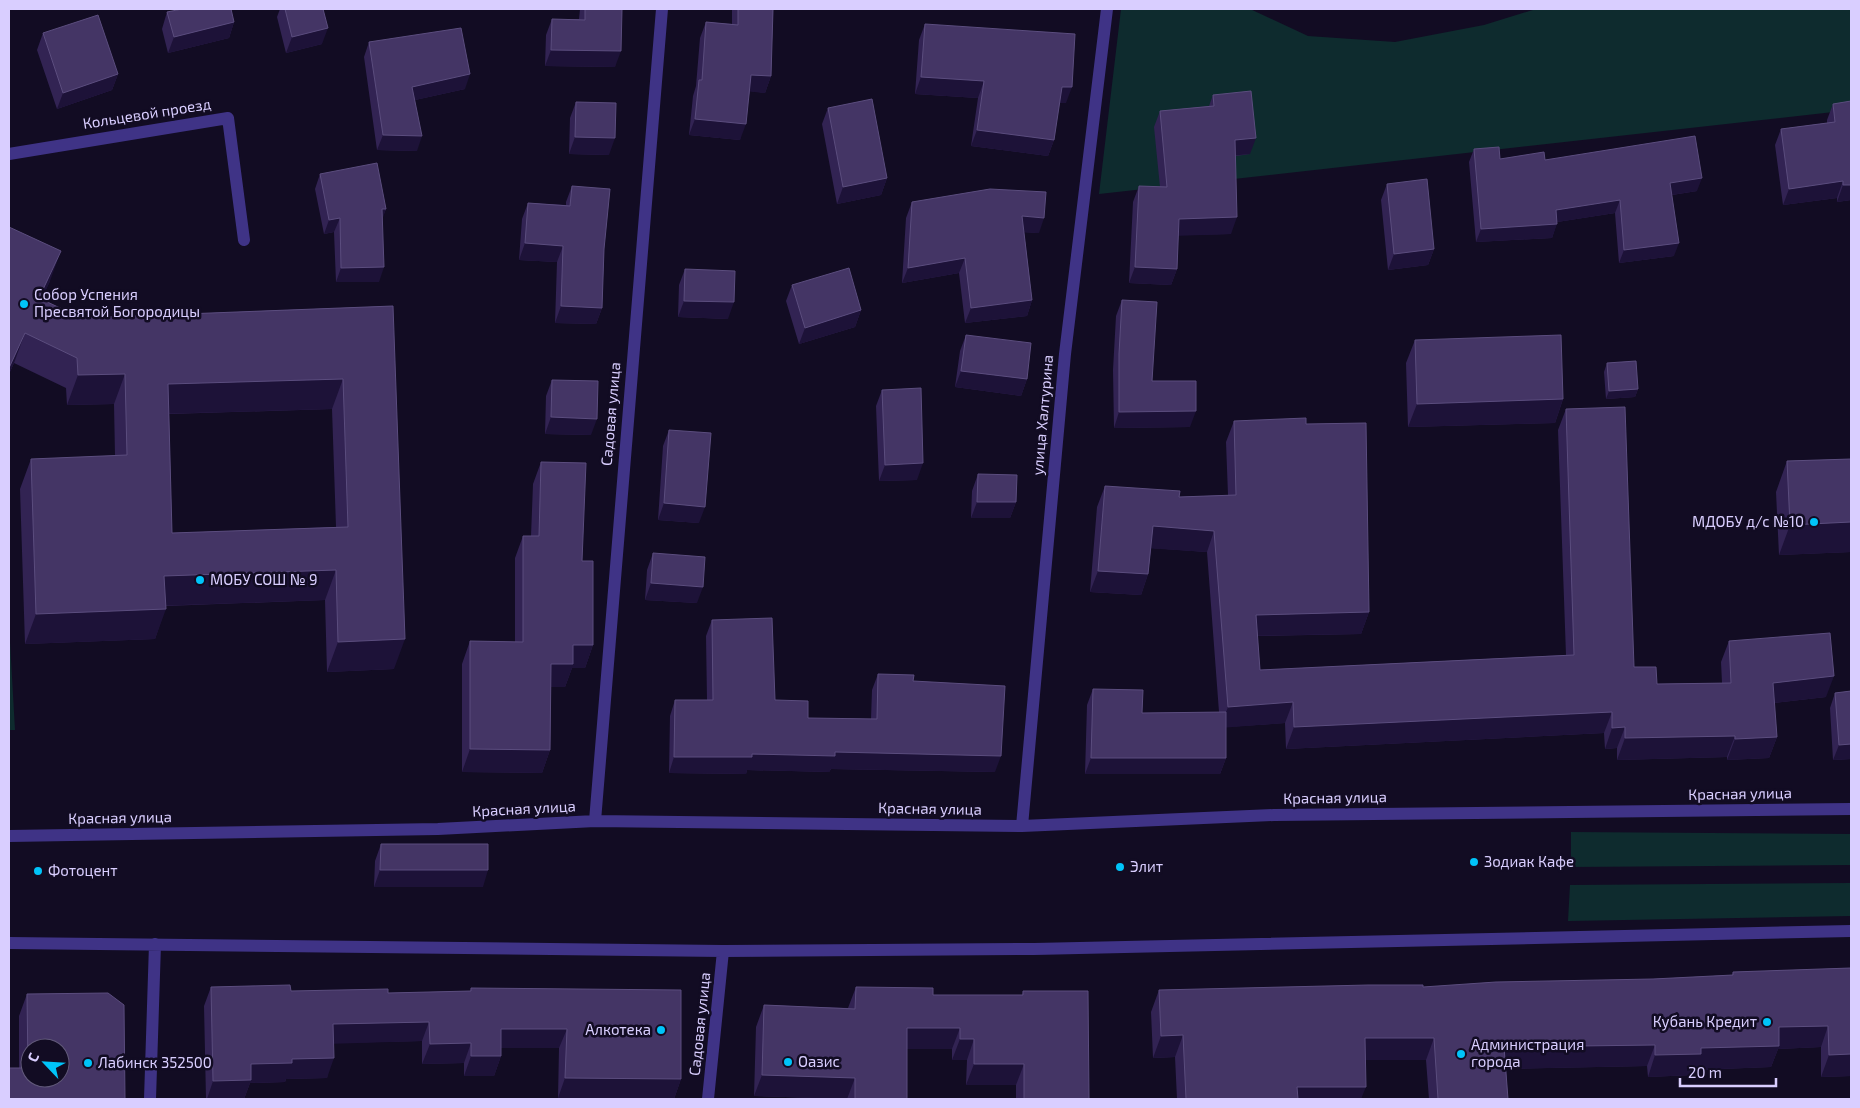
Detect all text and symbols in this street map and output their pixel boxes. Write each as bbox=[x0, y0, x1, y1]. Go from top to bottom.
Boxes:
street label: Кольцевой проезд bbox=[81, 94, 212, 132]
place label: Собор Успения Пресвятой Богородицы bbox=[34, 285, 200, 320]
marker: Собор Успения Пресвятой Богородицы bbox=[18, 298, 30, 310]
street label: улица Халтурина bbox=[1028, 354, 1057, 476]
street label: Садовая улица bbox=[597, 361, 625, 467]
place label: МДОБУ д/с №10 bbox=[1692, 512, 1804, 530]
marker: МДОБУ д/с №10 bbox=[1808, 516, 1820, 528]
place label: МОБУ СОШ № 9 bbox=[210, 570, 318, 588]
marker: МОБУ СОШ № 9 bbox=[194, 574, 206, 586]
street label: Красная улица bbox=[1688, 783, 1792, 804]
street label: Красная улица bbox=[1283, 787, 1387, 808]
street label: Красная улица bbox=[472, 796, 576, 821]
street label: Красная улица bbox=[878, 798, 982, 819]
street label: Красная улица bbox=[68, 807, 172, 828]
place label: Зодиак Кафе bbox=[1484, 852, 1574, 870]
marker: Зодиак Кафе bbox=[1468, 856, 1480, 868]
place label: Элит bbox=[1130, 857, 1163, 875]
place label: Фотоцент bbox=[48, 861, 118, 879]
marker: Элит bbox=[1114, 861, 1126, 873]
marker: Фотоцент bbox=[32, 865, 44, 877]
street label: Садовая улица bbox=[685, 971, 714, 1077]
place label: Кубань Кредит bbox=[1653, 1012, 1757, 1031]
marker: Кубань Кредит bbox=[1761, 1016, 1773, 1028]
place label: Алкотека bbox=[585, 1020, 651, 1038]
marker: Алкотека bbox=[655, 1024, 667, 1036]
place label: Администрация города bbox=[1471, 1035, 1584, 1070]
north arrow bbox=[20, 1038, 70, 1088]
marker: Администрация города bbox=[1455, 1048, 1467, 1060]
text: С bbox=[23, 1050, 42, 1065]
place label: Оазис bbox=[798, 1052, 840, 1070]
place label: Лабинск 352500 bbox=[98, 1053, 212, 1071]
marker: Оазис bbox=[782, 1056, 794, 1068]
scale bar bbox=[1680, 1056, 1776, 1088]
marker: Лабинск 352500 bbox=[82, 1057, 94, 1069]
text: 20 m bbox=[1688, 1063, 1722, 1081]

